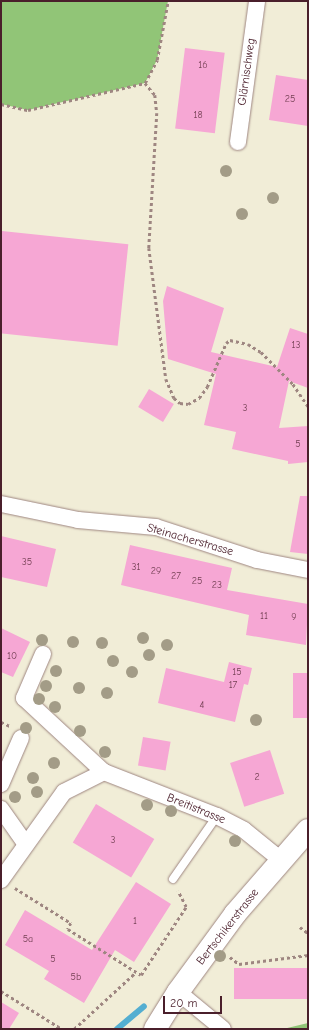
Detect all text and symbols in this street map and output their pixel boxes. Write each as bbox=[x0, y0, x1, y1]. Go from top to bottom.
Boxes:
street label: Glärnischweg bbox=[235, 37, 259, 107]
house number: 16 bbox=[198, 60, 208, 72]
house number: 25 bbox=[285, 94, 295, 106]
house number: 18 bbox=[193, 110, 203, 122]
house number: 13 bbox=[291, 340, 301, 352]
house number: 3 bbox=[242, 403, 248, 415]
house number: 5 bbox=[295, 439, 301, 451]
street label: Steinacherstrasse bbox=[145, 521, 235, 559]
house number: 35 bbox=[22, 557, 32, 569]
house number: 31 bbox=[131, 562, 141, 574]
house number: 29 bbox=[151, 566, 161, 578]
house number: 27 bbox=[171, 571, 181, 583]
house number: 25 bbox=[192, 576, 202, 588]
house number: 23 bbox=[212, 580, 222, 592]
house number: 11 bbox=[260, 611, 268, 623]
house number: 9 bbox=[291, 612, 297, 624]
house number: 10 bbox=[7, 651, 17, 663]
house number: 15 bbox=[232, 667, 242, 679]
house number: 17 bbox=[229, 680, 237, 692]
house number: 4 bbox=[200, 700, 204, 712]
house number: 2 bbox=[254, 772, 260, 784]
street label: Breitistrasse bbox=[165, 791, 227, 827]
house number: 3 bbox=[110, 835, 116, 847]
street label: Bertschikerstrasse bbox=[194, 886, 262, 968]
house number: 1 bbox=[133, 916, 137, 928]
house number: 5a bbox=[23, 934, 33, 946]
house number: 5 bbox=[50, 954, 56, 966]
house number: 5b bbox=[71, 972, 81, 984]
scale bar bbox=[165, 988, 224, 1014]
text: 20 m bbox=[170, 996, 198, 1010]

